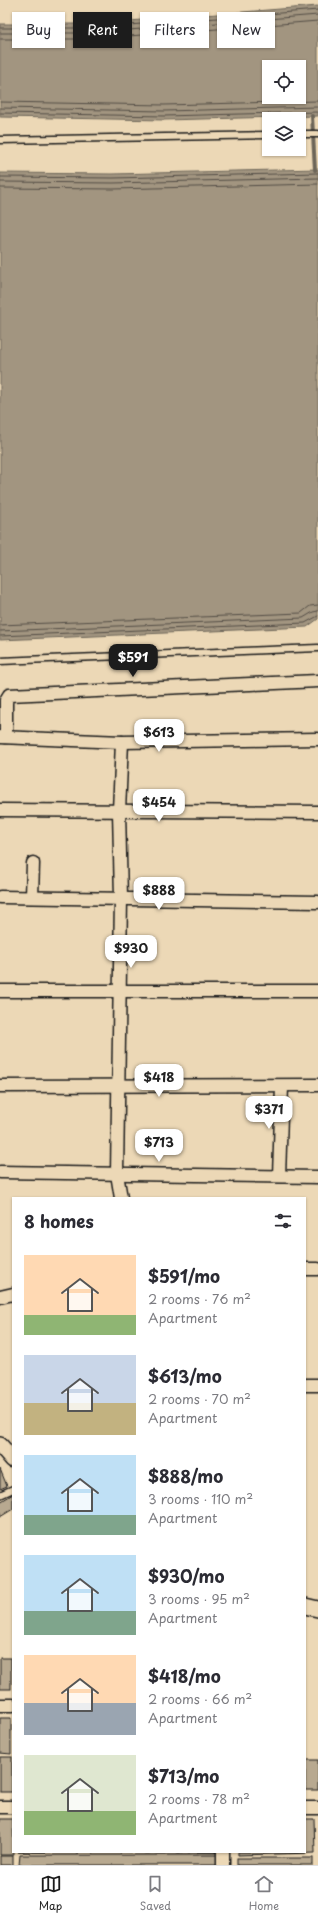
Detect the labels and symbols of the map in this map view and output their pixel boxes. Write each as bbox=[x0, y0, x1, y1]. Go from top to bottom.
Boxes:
pin: $591 bbox=[109, 644, 157, 678]
pin: $613 bbox=[135, 719, 183, 753]
pin: $454 bbox=[135, 789, 183, 823]
pin: $888 bbox=[135, 877, 183, 911]
pin: $930 bbox=[107, 935, 155, 969]
pin: $418 bbox=[135, 1064, 183, 1098]
pin: $371 bbox=[245, 1096, 293, 1130]
pin: $713 bbox=[135, 1129, 183, 1163]

